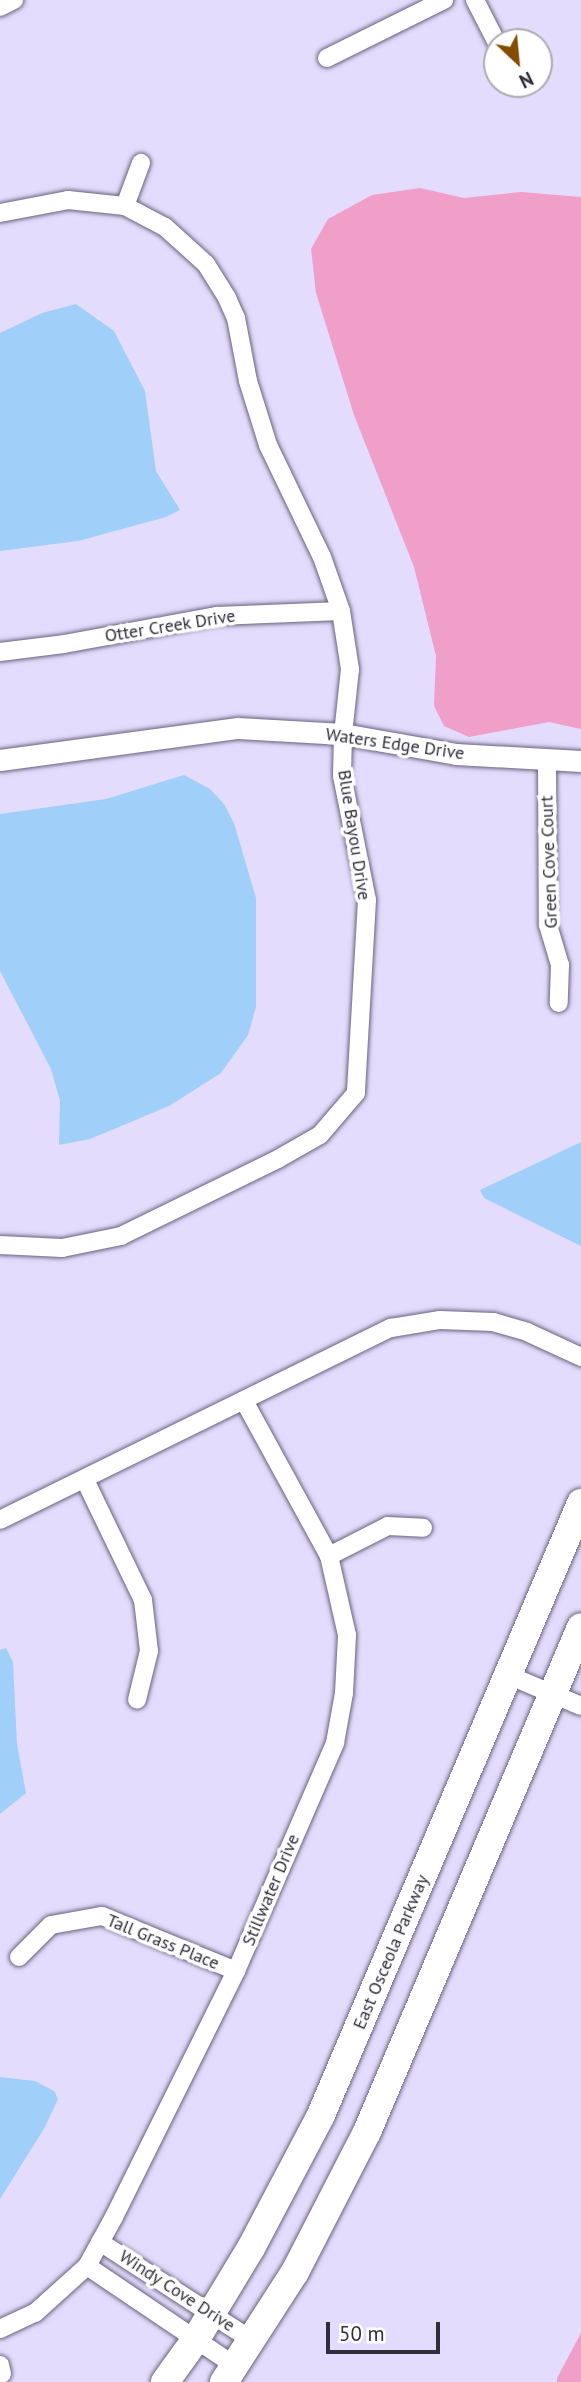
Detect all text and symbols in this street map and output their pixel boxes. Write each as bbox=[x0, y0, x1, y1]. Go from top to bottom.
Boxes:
north arrow bbox=[483, 28, 553, 98]
text: N bbox=[515, 67, 537, 94]
street label: Otter Creek Drive bbox=[103, 605, 237, 647]
street label: Waters Edge Drive bbox=[324, 724, 466, 764]
street label: Blue Bayou Drive bbox=[333, 768, 375, 902]
street label: Green Cove Court bbox=[536, 795, 562, 929]
street label: Stillwater Drive bbox=[238, 1831, 304, 1949]
street label: East Osceola Parkway bbox=[349, 1871, 433, 2033]
street label: Tall Grass Place bbox=[104, 1910, 222, 1974]
street label: Windy Cove Drive bbox=[115, 2245, 239, 2337]
scale bar bbox=[329, 2308, 443, 2352]
text: 50 m bbox=[339, 2320, 385, 2347]

